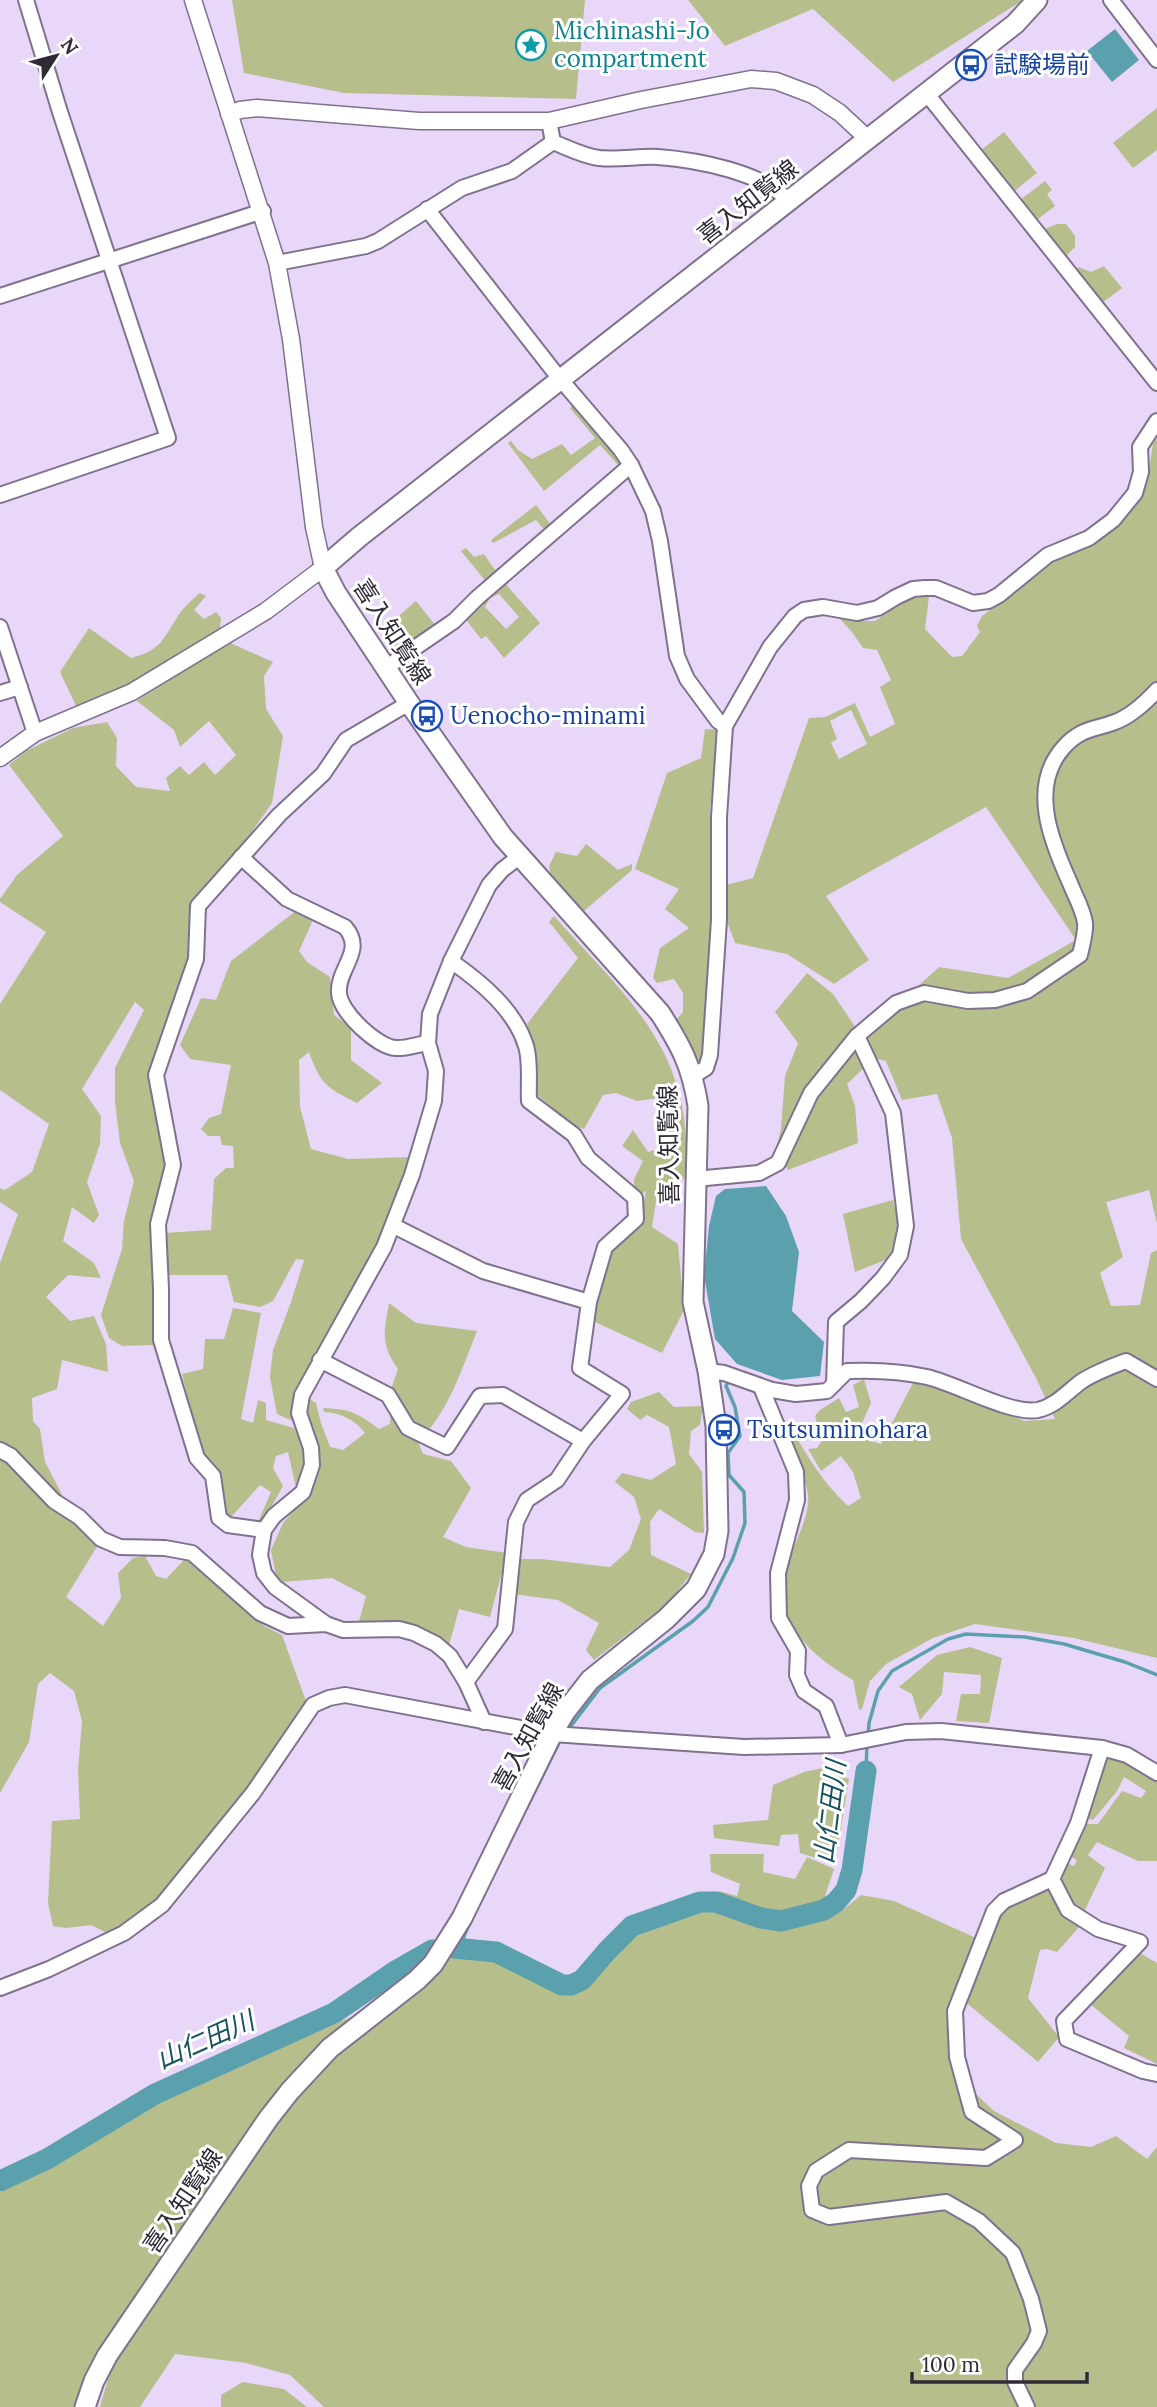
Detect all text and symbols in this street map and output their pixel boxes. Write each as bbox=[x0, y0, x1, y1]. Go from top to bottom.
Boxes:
place label: Michinashi-Jo compartment bbox=[554, 15, 710, 74]
north arrow bbox=[21, 21, 91, 91]
place icon: Michinashi-Jo compartment bbox=[514, 28, 548, 62]
text: N bbox=[56, 33, 84, 59]
bus stop icon: 試験場前 bbox=[954, 48, 988, 82]
place label: 試験場前 bbox=[994, 49, 1090, 80]
street label: 喜入知覧線 bbox=[691, 152, 805, 251]
street label: 喜入知覧線 bbox=[347, 573, 438, 690]
bus stop icon: Uenocho-minami bbox=[410, 699, 444, 733]
place label: Uenocho-minami bbox=[450, 700, 645, 731]
street label: 喜入知覧線 bbox=[652, 1085, 685, 1205]
bus stop icon: Tsutsuminohara bbox=[707, 1413, 741, 1447]
place label: Tsutsuminohara bbox=[747, 1414, 928, 1445]
street label: 喜入知覧線 bbox=[485, 1677, 570, 1797]
water label: 山仁田川 bbox=[807, 1755, 853, 1866]
water label: 山仁田川 bbox=[151, 2002, 262, 2076]
street label: 喜入知覧線 bbox=[136, 2142, 229, 2259]
scale bar bbox=[912, 2340, 1087, 2384]
text: 100 m bbox=[922, 2351, 980, 2378]

